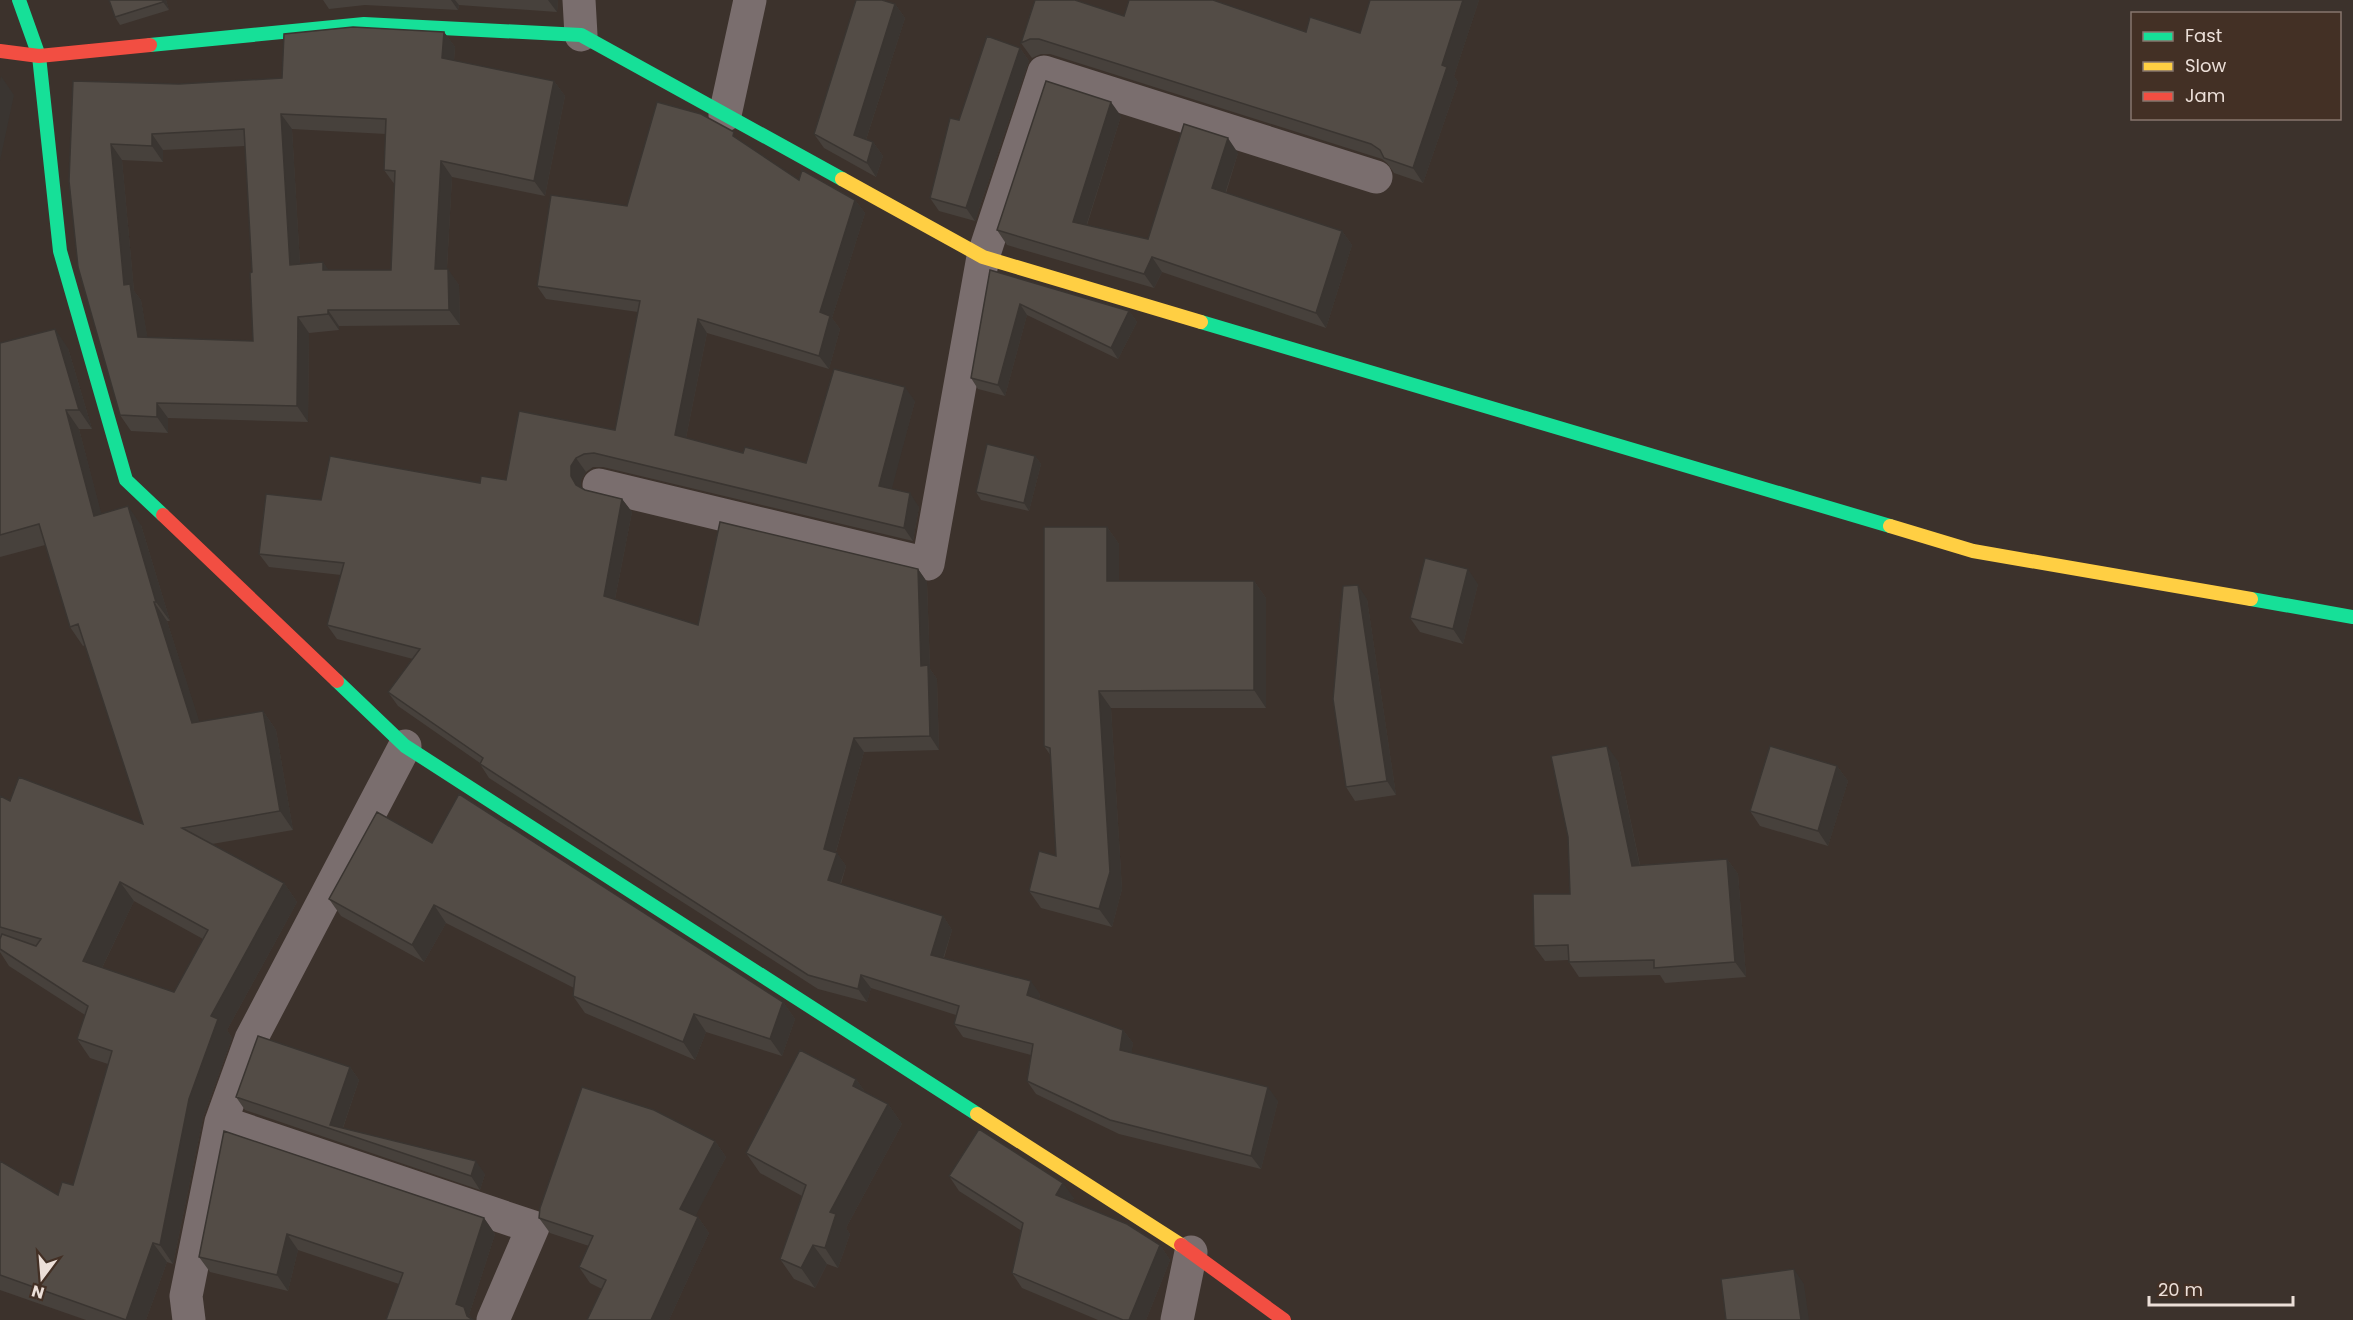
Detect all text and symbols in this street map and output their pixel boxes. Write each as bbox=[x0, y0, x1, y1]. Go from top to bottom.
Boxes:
legend bbox=[2131, 12, 2341, 120]
text: Fast bbox=[2185, 23, 2222, 48]
text: Slow bbox=[2185, 53, 2227, 78]
text: Jam bbox=[2185, 83, 2225, 108]
north arrow bbox=[12, 1248, 72, 1308]
scale bar bbox=[2149, 1269, 2293, 1307]
text: 20 m bbox=[2158, 1277, 2203, 1302]
text: N bbox=[29, 1279, 47, 1305]

